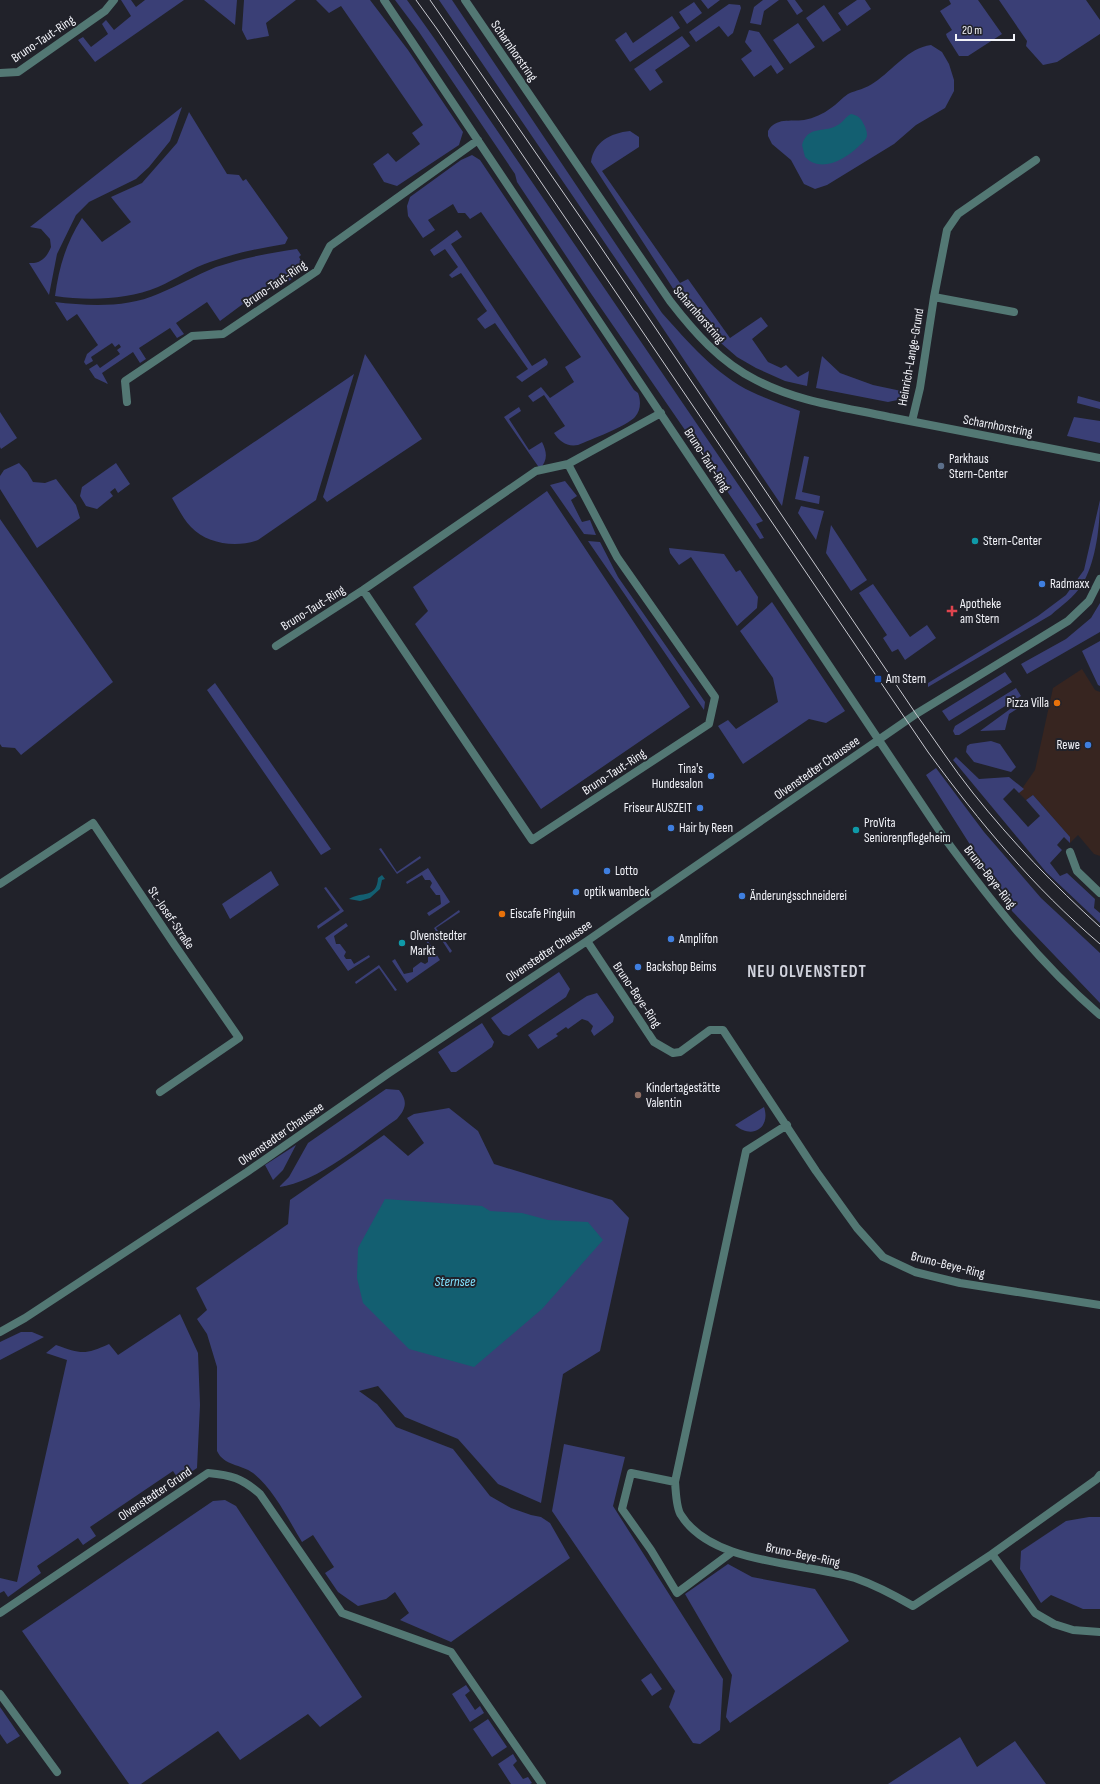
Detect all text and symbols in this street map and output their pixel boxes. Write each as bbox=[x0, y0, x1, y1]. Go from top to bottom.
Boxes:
street label: Bruno-Taut-Ring bbox=[8, 12, 78, 66]
scale bar bbox=[956, 16, 1014, 42]
street label: Scharnhorstring bbox=[487, 17, 541, 85]
text: 20 m bbox=[962, 23, 982, 38]
street label: Bruno-Taut-Ring bbox=[240, 257, 310, 311]
street label: Scharnhorstring bbox=[670, 283, 728, 347]
street label: Heinrich-Lange-Grund bbox=[895, 307, 927, 407]
street label: Scharnhorstring bbox=[962, 411, 1034, 441]
street label: Bruno-Taut-Ring bbox=[680, 425, 734, 495]
place label: Parkhaus Stern-Center bbox=[949, 451, 1008, 482]
marker: Parkhaus Stern-Center bbox=[936, 461, 946, 471]
place label: Stern-Center bbox=[983, 533, 1042, 549]
marker: Stern-Center bbox=[970, 536, 980, 546]
place label: Radmaxx bbox=[1050, 576, 1089, 592]
marker: Radmaxx bbox=[1037, 579, 1047, 589]
street label: Bruno-Taut-Ring bbox=[278, 582, 348, 634]
place label: Apotheke am Stern bbox=[959, 596, 1001, 627]
marker: Apotheke am Stern bbox=[947, 606, 957, 616]
place label: Am Stern bbox=[885, 671, 926, 687]
marker: Am Stern bbox=[873, 674, 883, 684]
place label: Pizza Villa bbox=[1007, 695, 1049, 711]
marker: Pizza Villa bbox=[1052, 698, 1062, 708]
street label: Olvenstedter Chaussee bbox=[771, 733, 863, 803]
place label: Rewe bbox=[1056, 737, 1080, 753]
marker: Rewe bbox=[1083, 740, 1093, 750]
street label: Bruno-Taut-Ring bbox=[579, 745, 649, 799]
place label: Tina's Hundesalon bbox=[652, 761, 703, 792]
marker: Tina's Hundesalon bbox=[706, 771, 716, 781]
place label: Friseur AUSZEIT bbox=[624, 800, 692, 816]
marker: Friseur AUSZEIT bbox=[695, 803, 705, 813]
place label: ProVita Seniorenpflegeheim bbox=[864, 815, 951, 846]
place label: Hair by Reen bbox=[679, 820, 733, 836]
marker: Hair by Reen bbox=[666, 823, 676, 833]
marker: ProVita Seniorenpflegeheim bbox=[851, 825, 861, 835]
street label: Bruno-Beye-Ring bbox=[960, 842, 1020, 912]
place label: Lotto bbox=[615, 863, 638, 879]
marker: Lotto bbox=[602, 866, 612, 876]
street label: St.-Josef-Straße bbox=[144, 884, 198, 952]
place label: optik wambeck bbox=[584, 884, 649, 900]
marker: optik wambeck bbox=[571, 887, 581, 897]
place label: Änderungsschneiderei bbox=[749, 888, 847, 904]
marker: Änderungsschneiderei bbox=[737, 891, 747, 901]
place label: Eiscafe Pinguin bbox=[510, 906, 575, 922]
marker: Eiscafe Pinguin bbox=[497, 909, 507, 919]
street label: Olvenstedter Chaussee bbox=[503, 916, 595, 986]
place label: Olvenstedter Markt bbox=[410, 928, 467, 959]
place label: Amplifon bbox=[678, 931, 718, 947]
marker: Amplifon bbox=[666, 934, 676, 944]
marker: Olvenstedter Markt bbox=[397, 938, 407, 948]
street label: Bruno-Beye-Ring bbox=[609, 959, 665, 1031]
place label: Backshop Beims bbox=[646, 959, 717, 975]
marker: Backshop Beims bbox=[633, 962, 643, 972]
district label: NEU OLVENSTEDT bbox=[747, 962, 867, 982]
place label: Kindertagestätte Valentin bbox=[646, 1080, 720, 1111]
marker: Kindertagestätte Valentin bbox=[633, 1090, 643, 1100]
street label: Olvenstedter Chaussee bbox=[235, 1099, 327, 1169]
street label: Bruno-Beye-Ring bbox=[909, 1248, 987, 1282]
water label: Sternsee bbox=[434, 1273, 476, 1290]
street label: Olvenstedter Grund bbox=[115, 1464, 195, 1524]
street label: Bruno-Beye-Ring bbox=[764, 1539, 842, 1571]

